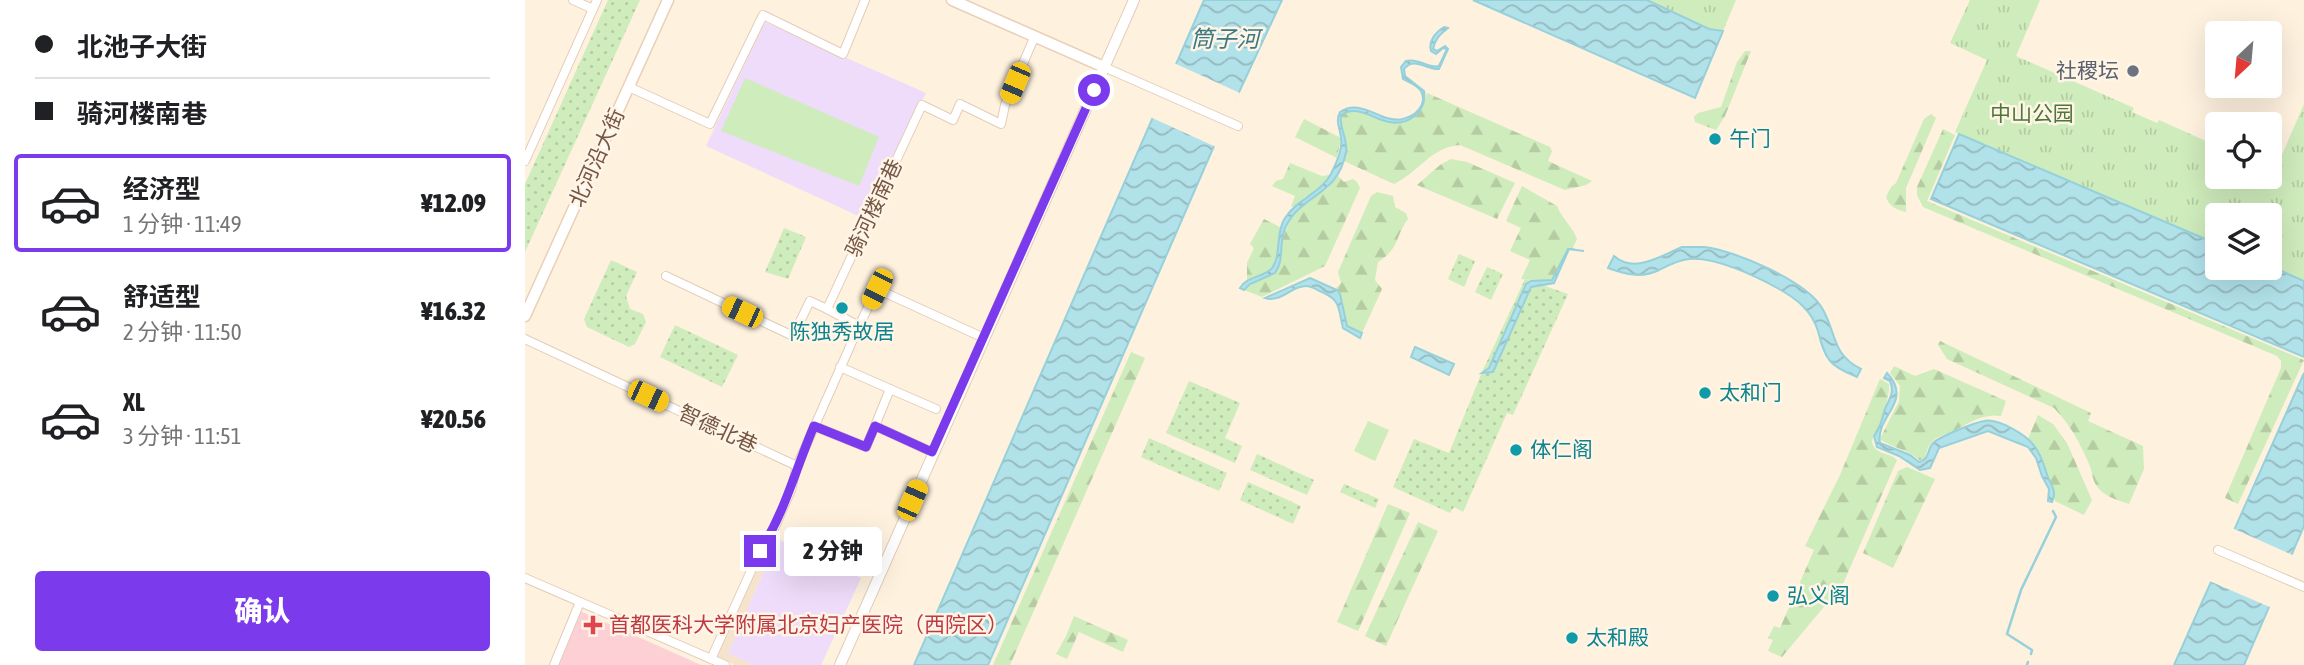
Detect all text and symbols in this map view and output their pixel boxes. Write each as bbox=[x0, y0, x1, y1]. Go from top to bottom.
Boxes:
north arrow bbox=[2205, 21, 2282, 98]
map controls bbox=[2205, 21, 2282, 280]
water label: 筒子河 bbox=[1191, 26, 1264, 52]
text: 北池子大街 bbox=[77, 32, 207, 62]
place label: 社稷坛 bbox=[2056, 58, 2119, 82]
car bbox=[998, 60, 1033, 106]
marker: 社稷坛 bbox=[2125, 63, 2141, 79]
route start bbox=[1078, 74, 1110, 106]
text: 骑河楼南巷 bbox=[77, 99, 207, 129]
park label: 中山公园 bbox=[1990, 101, 2074, 125]
street label: 北河沿大街 bbox=[564, 105, 628, 210]
button: locate bbox=[2205, 112, 2282, 189]
place label: 午门 bbox=[1729, 126, 1771, 150]
marker: 午门 bbox=[1707, 131, 1723, 147]
street label: 骑河楼南巷 bbox=[840, 155, 906, 260]
icon: car bbox=[39, 172, 102, 235]
text: 经济型 bbox=[123, 174, 201, 204]
text: ¥12.09 bbox=[421, 188, 486, 218]
button: layers bbox=[2205, 203, 2282, 280]
text: 1 分钟 · 11:49 bbox=[123, 211, 242, 237]
car bbox=[859, 266, 896, 312]
icon: car bbox=[39, 280, 102, 343]
text: 舒适型 bbox=[123, 282, 201, 312]
car bbox=[719, 294, 766, 330]
text: ¥16.32 bbox=[421, 296, 486, 326]
marker: 陈独秀故居 bbox=[834, 300, 850, 316]
text: 2 分钟 · 11:50 bbox=[123, 319, 242, 345]
place label: 陈独秀故居 bbox=[790, 319, 895, 343]
car bbox=[625, 378, 672, 414]
place label: 太和门 bbox=[1719, 380, 1782, 404]
marker: 太和门 bbox=[1697, 385, 1713, 401]
text: XL bbox=[123, 387, 145, 417]
icon: car bbox=[39, 388, 102, 451]
street label: 智德北巷 bbox=[675, 399, 762, 457]
text: ¥20.56 bbox=[421, 404, 486, 434]
text: 3 分钟 · 11:51 bbox=[123, 423, 242, 449]
place label: 体仁阁 bbox=[1530, 437, 1593, 461]
marker: 体仁阁 bbox=[1508, 442, 1524, 458]
car bbox=[894, 477, 931, 523]
callout: 2 分钟 bbox=[785, 526, 883, 576]
route end bbox=[744, 535, 776, 567]
text: 2 分钟 bbox=[803, 538, 863, 564]
button: 确认 bbox=[35, 571, 490, 651]
place label: 弘义阁 bbox=[1787, 583, 1850, 607]
marker: 弘义阁 bbox=[1765, 588, 1781, 604]
place label: 首都医科大学附属北京妇产医院（西院区） bbox=[609, 612, 1008, 636]
marker: 首都医科大学附属北京妇产医院（西院区） bbox=[583, 615, 603, 635]
place label: 太和殿 bbox=[1586, 625, 1649, 649]
marker: 太和殿 bbox=[1564, 630, 1580, 646]

